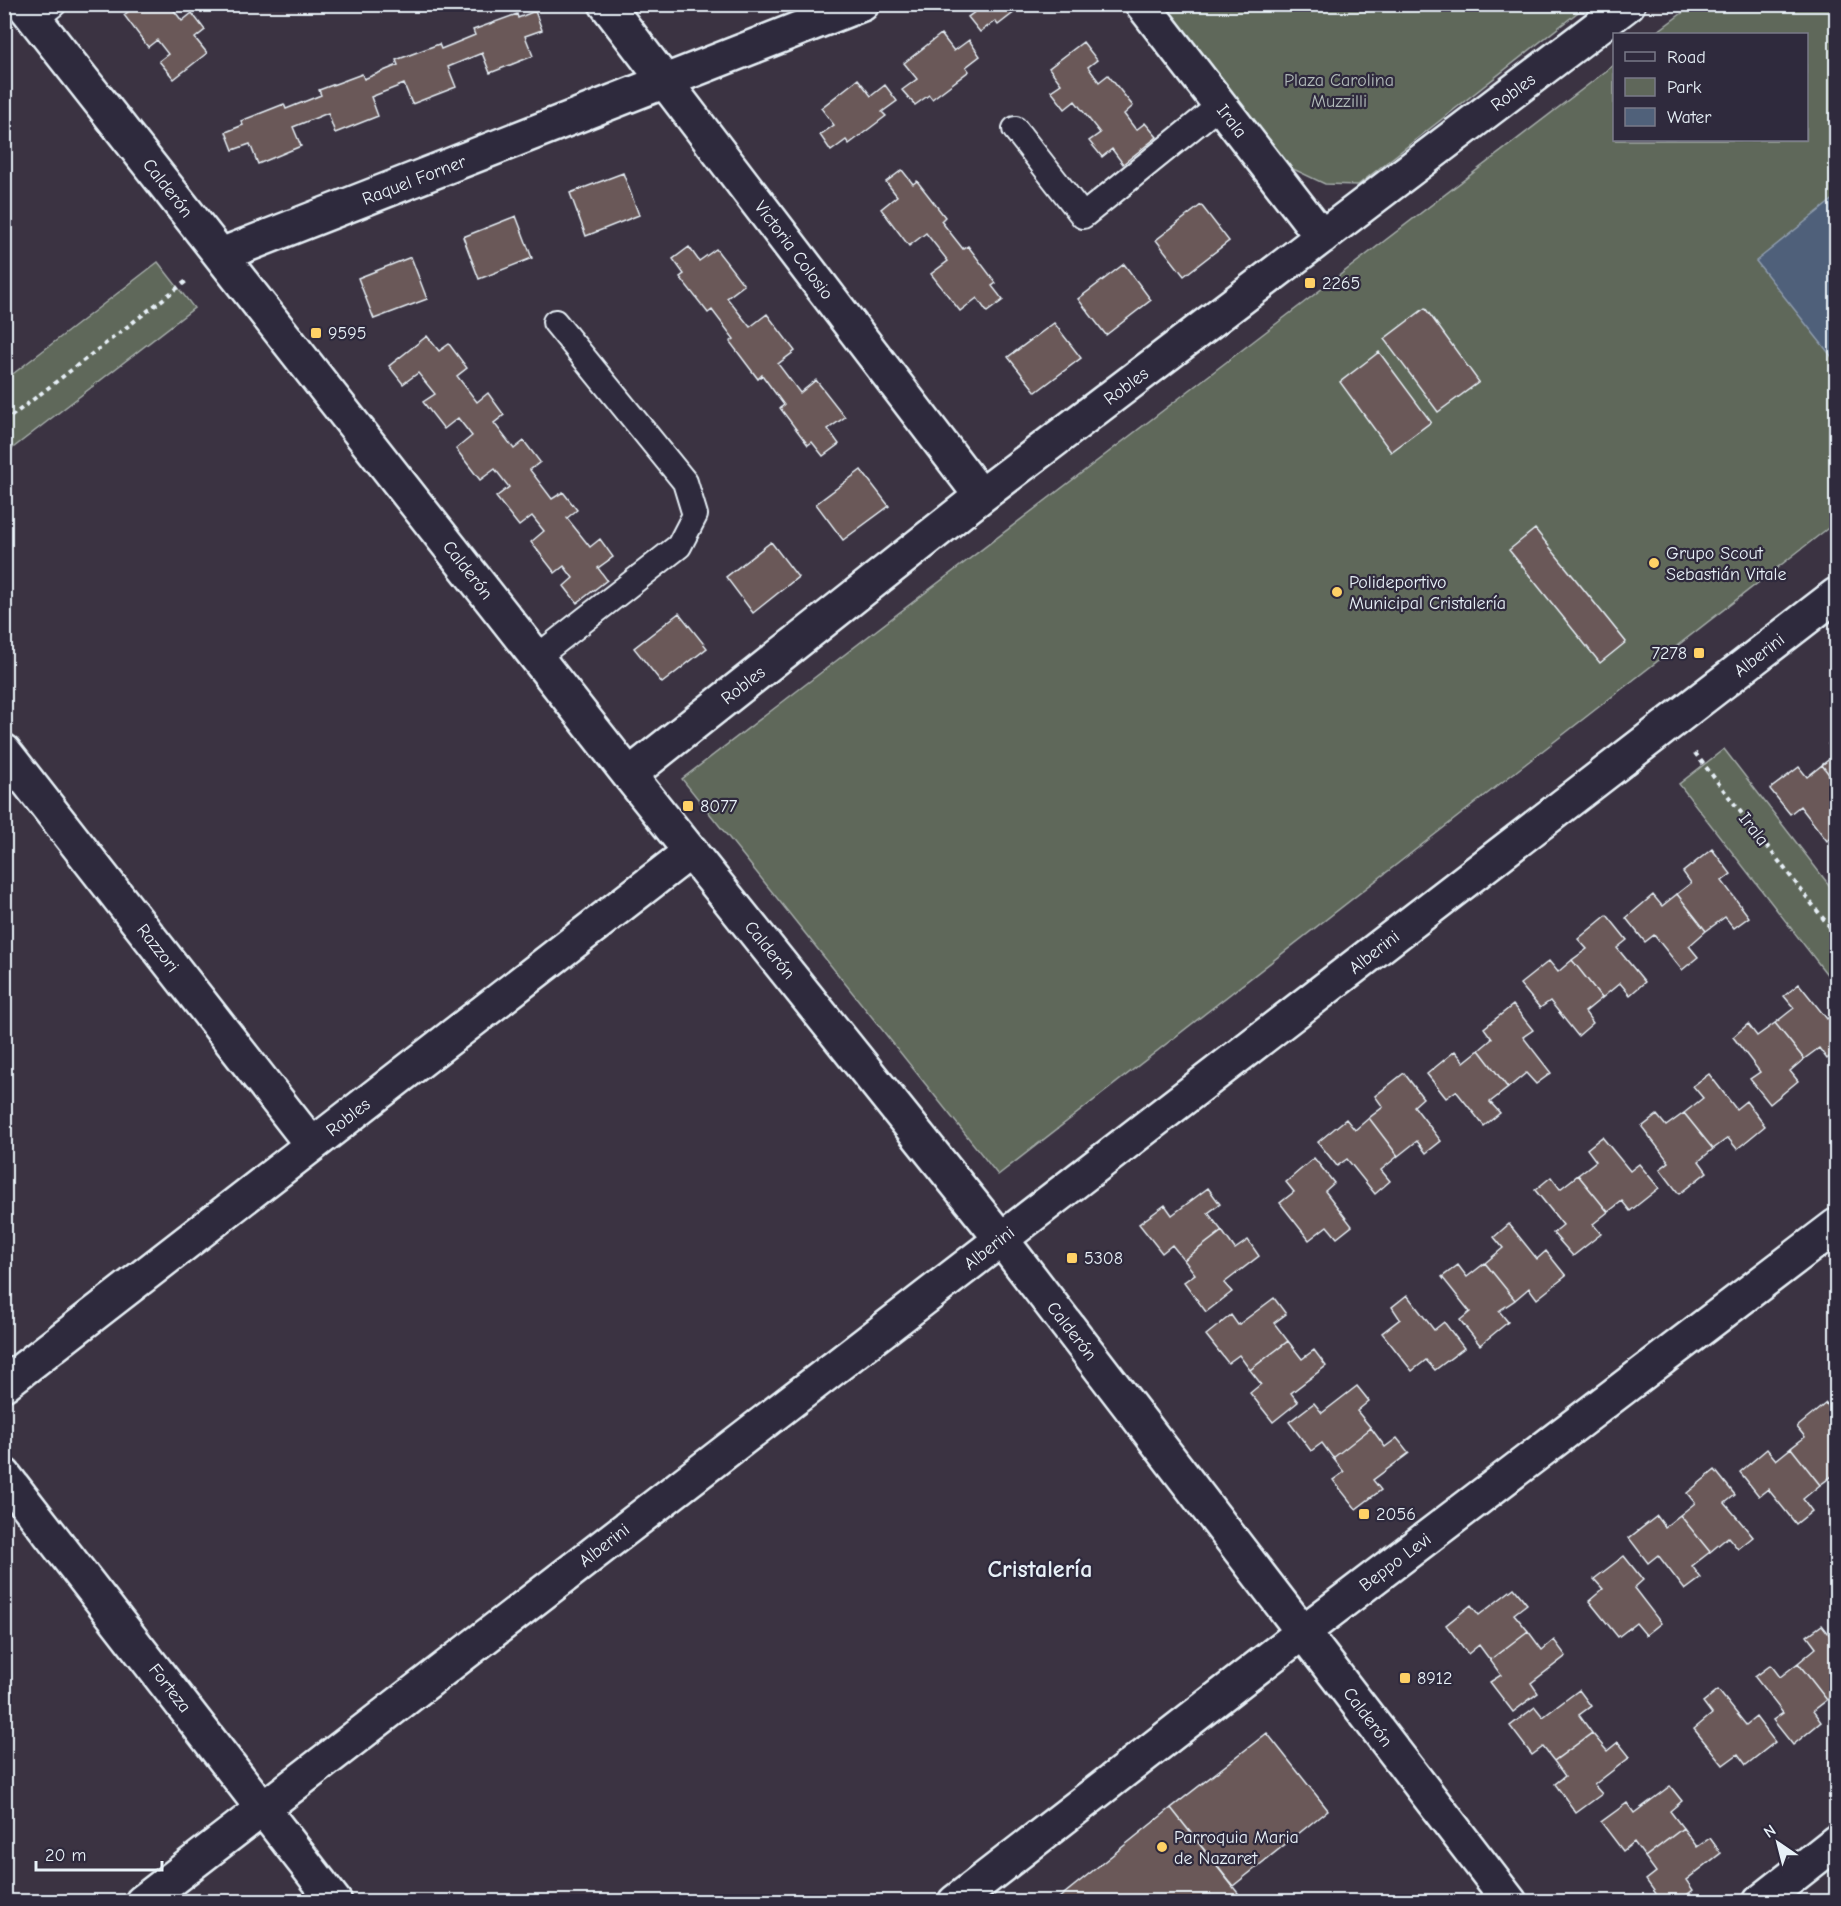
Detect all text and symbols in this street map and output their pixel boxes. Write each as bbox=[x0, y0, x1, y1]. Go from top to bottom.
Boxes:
legend bbox=[1613, 33, 1808, 141]
text: Road bbox=[1667, 47, 1706, 68]
street label: Robles bbox=[1487, 69, 1540, 116]
park label: Plaza Carolina Muzzilli bbox=[1284, 70, 1394, 112]
text: Park bbox=[1667, 77, 1702, 98]
street label: Irala bbox=[1212, 101, 1251, 142]
text: Water bbox=[1667, 107, 1712, 128]
street label: Raquel Forner bbox=[359, 151, 470, 210]
street label: Calderón bbox=[138, 155, 197, 222]
street label: Victoria Colosio bbox=[750, 197, 838, 304]
place label: 2265 bbox=[1322, 273, 1360, 294]
marker: 2265 bbox=[1303, 276, 1317, 290]
place label: 9595 bbox=[328, 323, 367, 344]
marker: 9595 bbox=[309, 326, 323, 340]
street label: Robles bbox=[1100, 363, 1153, 410]
street label: Calderón bbox=[438, 537, 497, 604]
place label: Grupo Scout Sebastián Vitale bbox=[1666, 543, 1786, 585]
marker: Grupo Scout Sebastián Vitale bbox=[1647, 556, 1661, 570]
place label: Polideportivo Municipal Cristalería bbox=[1349, 572, 1506, 614]
marker: Polideportivo Municipal Cristalería bbox=[1330, 585, 1344, 599]
street label: Alberini bbox=[1730, 629, 1789, 682]
place label: 7278 bbox=[1651, 643, 1687, 664]
marker: 7278 bbox=[1692, 646, 1706, 660]
street label: Robles bbox=[717, 662, 770, 709]
place label: 8077 bbox=[700, 796, 738, 817]
marker: 8077 bbox=[681, 799, 695, 813]
street label: Irala bbox=[1734, 809, 1773, 850]
street label: Calderón bbox=[740, 917, 799, 984]
street label: Razzori bbox=[132, 920, 183, 977]
street label: Alberini bbox=[1345, 926, 1404, 979]
street label: Robles bbox=[322, 1094, 375, 1141]
street label: Alberini bbox=[960, 1222, 1019, 1275]
place label: 5308 bbox=[1084, 1248, 1123, 1269]
marker: 5308 bbox=[1065, 1251, 1079, 1265]
street label: Calderón bbox=[1042, 1298, 1101, 1365]
place label: 2056 bbox=[1376, 1504, 1416, 1525]
marker: 2056 bbox=[1357, 1507, 1371, 1521]
street label: Alberini bbox=[575, 1519, 634, 1572]
street label: Beppo Levi bbox=[1355, 1529, 1435, 1596]
district label: Cristalería bbox=[988, 1555, 1092, 1583]
street label: Forteza bbox=[144, 1660, 195, 1717]
place label: 8912 bbox=[1417, 1668, 1452, 1689]
marker: 8912 bbox=[1398, 1671, 1412, 1685]
street label: Calderón bbox=[1338, 1683, 1397, 1751]
north arrow bbox=[1748, 1813, 1808, 1873]
text: N bbox=[1761, 1821, 1779, 1842]
place label: Parroquia Maria de Nazaret bbox=[1174, 1827, 1299, 1869]
scale bar bbox=[36, 1834, 162, 1872]
marker: Parroquia Maria de Nazaret bbox=[1155, 1840, 1169, 1854]
text: 20 m bbox=[45, 1845, 86, 1866]

